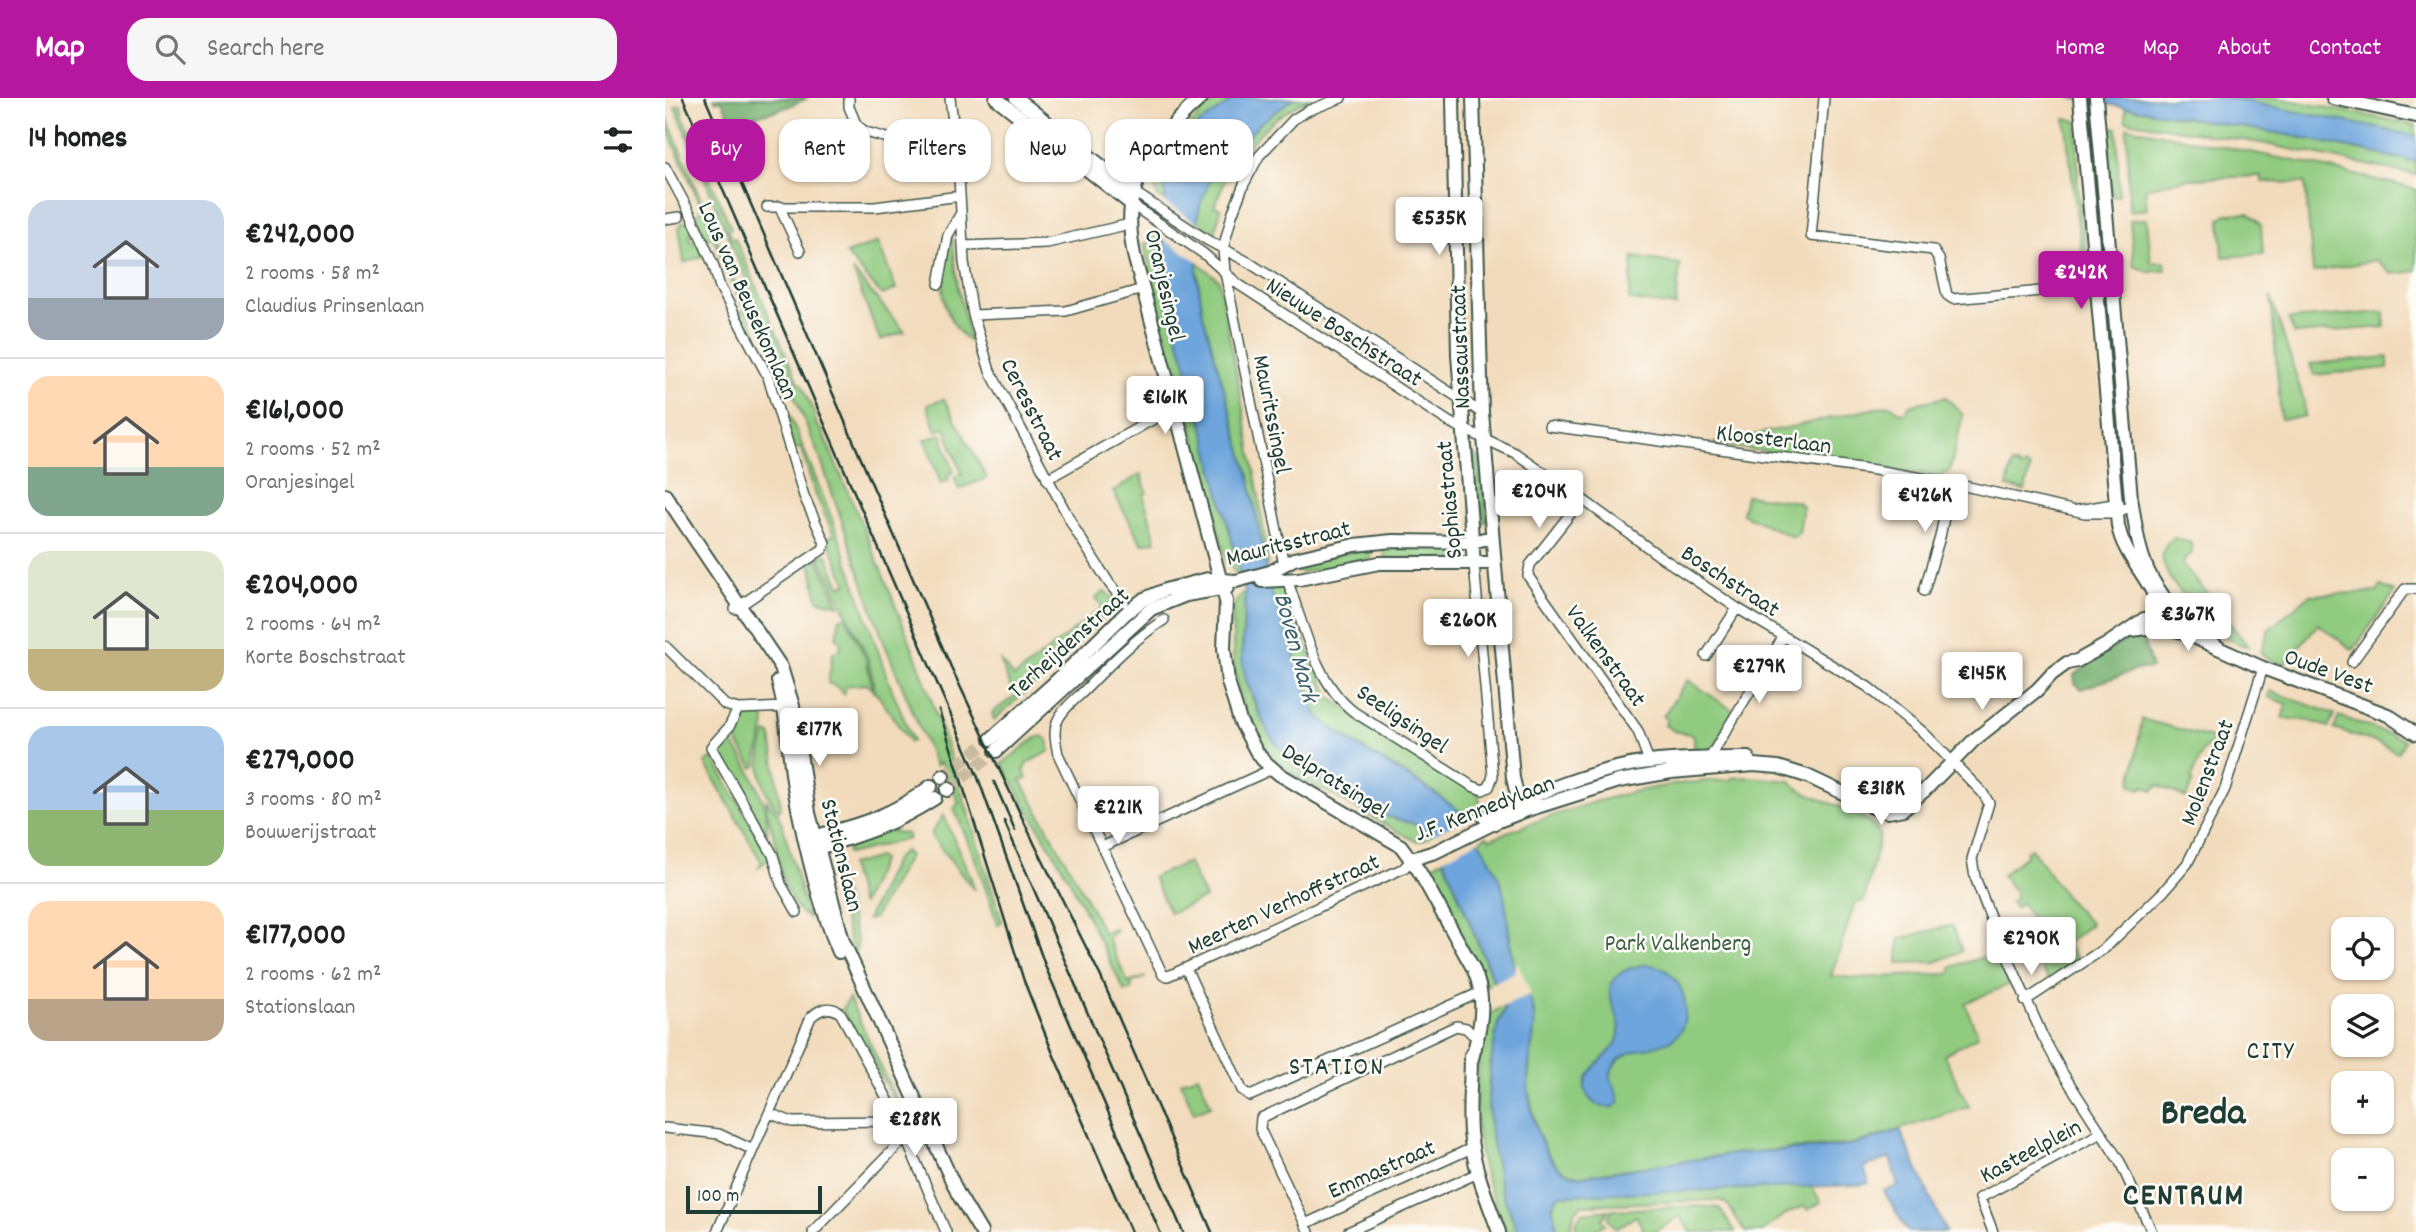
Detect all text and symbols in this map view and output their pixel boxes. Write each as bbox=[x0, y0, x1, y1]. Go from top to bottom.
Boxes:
search box bbox=[127, 18, 617, 81]
text: Map bbox=[35, 26, 85, 73]
icon: search bbox=[151, 30, 189, 68]
text: Search here bbox=[207, 31, 325, 68]
text: Home bbox=[2055, 32, 2105, 66]
text: Map bbox=[2143, 32, 2179, 66]
text: About bbox=[2217, 32, 2271, 66]
text: Contact bbox=[2309, 32, 2381, 66]
text: 14 homes bbox=[28, 119, 127, 162]
chip: Buy bbox=[686, 119, 765, 182]
chip: Rent bbox=[779, 119, 870, 182]
chip: Filters bbox=[884, 119, 991, 182]
chip: New bbox=[1005, 119, 1091, 182]
chip: Apartment bbox=[1105, 119, 1253, 182]
icon: filters bbox=[599, 121, 637, 159]
street label: Lous van Beusekomlaan bbox=[687, 197, 805, 406]
pin: €535K bbox=[1390, 198, 1488, 257]
text: €535K bbox=[1412, 203, 1466, 236]
text: €242,000 bbox=[245, 215, 355, 258]
street label: Oranjesingel bbox=[1134, 226, 1193, 345]
icon: home bbox=[84, 228, 168, 312]
pin: €242K bbox=[2032, 252, 2130, 311]
text: €242K bbox=[2054, 257, 2108, 290]
text: 2 rooms · 58 m² bbox=[245, 258, 380, 291]
street label: Nieuwe Boschstraat bbox=[1258, 270, 1429, 397]
street label: Nassaustraat bbox=[1443, 284, 1481, 410]
text: Claudius Prinsenlaan bbox=[245, 291, 424, 324]
street label: Mauritssingel bbox=[1242, 352, 1298, 477]
street label: Ceresstraat bbox=[990, 353, 1071, 468]
pin: €161K bbox=[1116, 376, 1214, 436]
text: €161K bbox=[1143, 382, 1187, 415]
text: €161,000 bbox=[245, 391, 344, 434]
icon: home bbox=[84, 404, 168, 488]
street label: Kloosterlaan bbox=[1714, 417, 1833, 465]
text: 2 rooms · 52 m² bbox=[245, 434, 381, 467]
street label: Sophiastraat bbox=[1429, 439, 1473, 560]
text: Oranjesingel bbox=[245, 467, 354, 500]
pin: €204K bbox=[1490, 470, 1588, 530]
pin: €426K bbox=[1876, 474, 1974, 534]
text: €204K bbox=[1511, 476, 1567, 509]
text: €426K bbox=[1898, 480, 1952, 513]
street label: Mauritsstraat bbox=[1223, 513, 1355, 577]
street label: Boschstraat bbox=[1673, 538, 1786, 627]
text: €204,000 bbox=[245, 566, 358, 609]
icon: home bbox=[84, 579, 168, 663]
street label: Terheijdenstraat bbox=[1002, 580, 1138, 708]
water label: Boven Mark bbox=[1262, 589, 1328, 709]
pin: €367K bbox=[2139, 594, 2237, 653]
street label: Valkenstraat bbox=[1556, 599, 1653, 715]
text: €367K bbox=[2161, 599, 2215, 632]
pin: €260K bbox=[1419, 600, 1517, 659]
text: €260K bbox=[1439, 605, 1497, 638]
text: 2 rooms · 64 m² bbox=[245, 609, 381, 642]
street label: Oude Vest bbox=[2279, 641, 2377, 705]
text: Korte Boschstraat bbox=[245, 642, 406, 675]
pin: €279K bbox=[1710, 646, 1808, 705]
text: €279K bbox=[1733, 651, 1785, 684]
pin: €145K bbox=[1933, 652, 2031, 712]
text: €145K bbox=[1958, 658, 2006, 691]
street label: Seeligsingel bbox=[1348, 677, 1454, 764]
pin: €177K bbox=[770, 708, 868, 768]
text: €177K bbox=[796, 714, 842, 747]
street label: Molenstraat bbox=[2173, 715, 2245, 831]
street label: Delpratsingel bbox=[1274, 736, 1395, 829]
text: €279,000 bbox=[245, 741, 355, 784]
icon: home bbox=[84, 754, 168, 838]
street label: J.F. Kennedylaan bbox=[1410, 767, 1560, 852]
pin: €318K bbox=[1832, 768, 1930, 827]
text: €318K bbox=[1857, 773, 1905, 806]
text: 3 rooms · 80 m² bbox=[245, 784, 382, 817]
pin: €221K bbox=[1069, 786, 1167, 846]
text: €221K bbox=[1094, 792, 1142, 825]
street label: Stationslaan bbox=[810, 796, 871, 916]
text: Bouwerijstraat bbox=[245, 817, 377, 850]
street label: Meerten Verhoffstraat bbox=[1183, 846, 1386, 965]
text: €177,000 bbox=[245, 916, 346, 959]
map controls bbox=[2331, 917, 2394, 1211]
button: locate bbox=[2331, 917, 2394, 980]
pin: €290K bbox=[1982, 918, 2080, 977]
text: €290K bbox=[2003, 923, 2059, 956]
park label: Park Valkenberg bbox=[1605, 928, 1751, 962]
icon: home bbox=[84, 929, 168, 1013]
text: 2 rooms · 62 m² bbox=[245, 959, 381, 992]
text: Stationslaan bbox=[245, 992, 355, 1025]
button: layers bbox=[2331, 994, 2394, 1057]
district label: CITY bbox=[2247, 1034, 2295, 1071]
district label: STATION bbox=[1289, 1050, 1385, 1087]
button: + bbox=[2331, 1071, 2394, 1134]
district label: Breda bbox=[2161, 1088, 2246, 1143]
pin: €288K bbox=[866, 1098, 964, 1158]
text: €288K bbox=[889, 1104, 941, 1137]
street label: Kasteelplein bbox=[1974, 1112, 2088, 1194]
street label: Emmastraat bbox=[1323, 1132, 1441, 1210]
button: − bbox=[2331, 1148, 2394, 1211]
district label: CENTRUM bbox=[2123, 1175, 2245, 1221]
scale bar bbox=[686, 1183, 823, 1215]
text: 100 m bbox=[697, 1184, 739, 1211]

